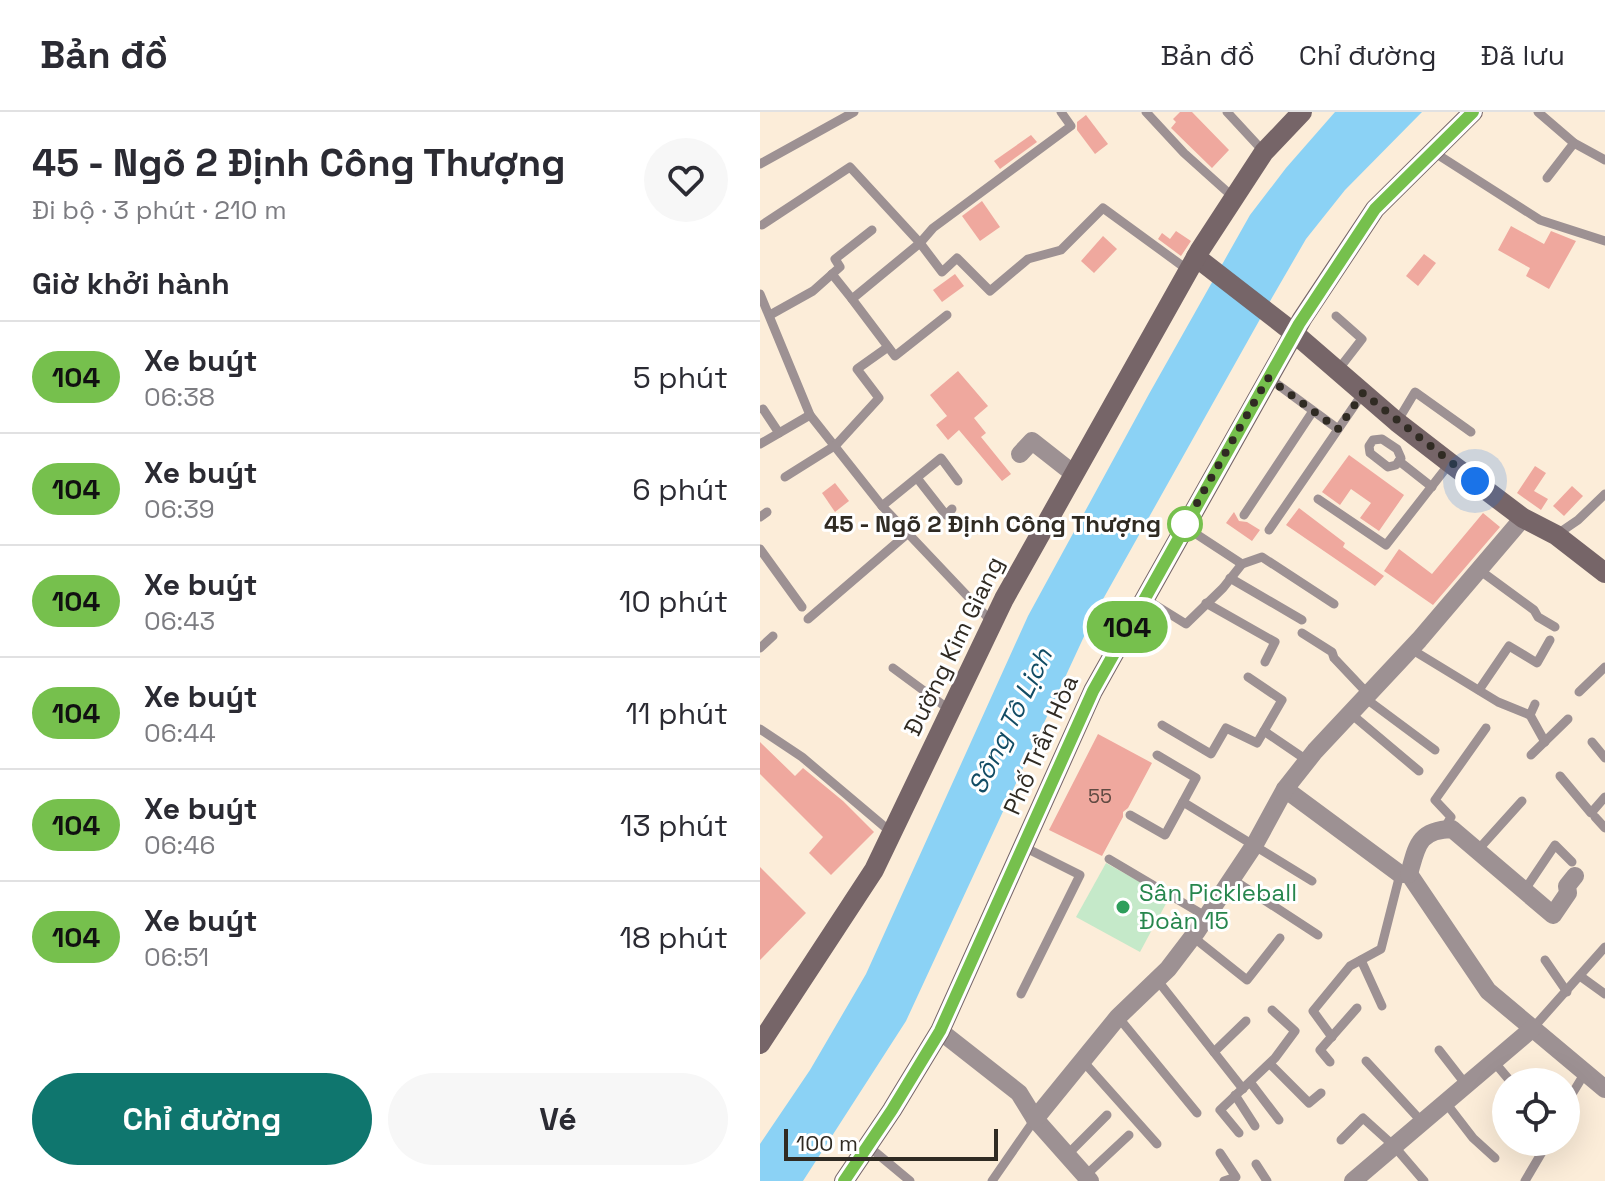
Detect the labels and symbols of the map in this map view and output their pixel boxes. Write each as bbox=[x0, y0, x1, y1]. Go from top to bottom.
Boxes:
your location bbox=[1455, 461, 1495, 501]
marker: 45 - Ngõ 2 Định Công Thượng bbox=[1168, 507, 1202, 541]
place label: 45 - Ngõ 2 Định Công Thượng bbox=[824, 508, 1161, 539]
street label: Đường Kim Giang bbox=[897, 551, 1010, 740]
line badge: 104 bbox=[1081, 601, 1173, 653]
water label: Sông Tô Lịch bbox=[960, 642, 1060, 800]
street label: Phố Trần Hòa bbox=[996, 670, 1085, 819]
house number: 55 bbox=[1088, 783, 1112, 809]
place label: Sân Pickleball Đoàn 15 bbox=[1139, 877, 1297, 936]
marker: Sân Pickleball Đoàn 15 bbox=[1114, 898, 1132, 916]
scale bar bbox=[784, 1125, 998, 1161]

